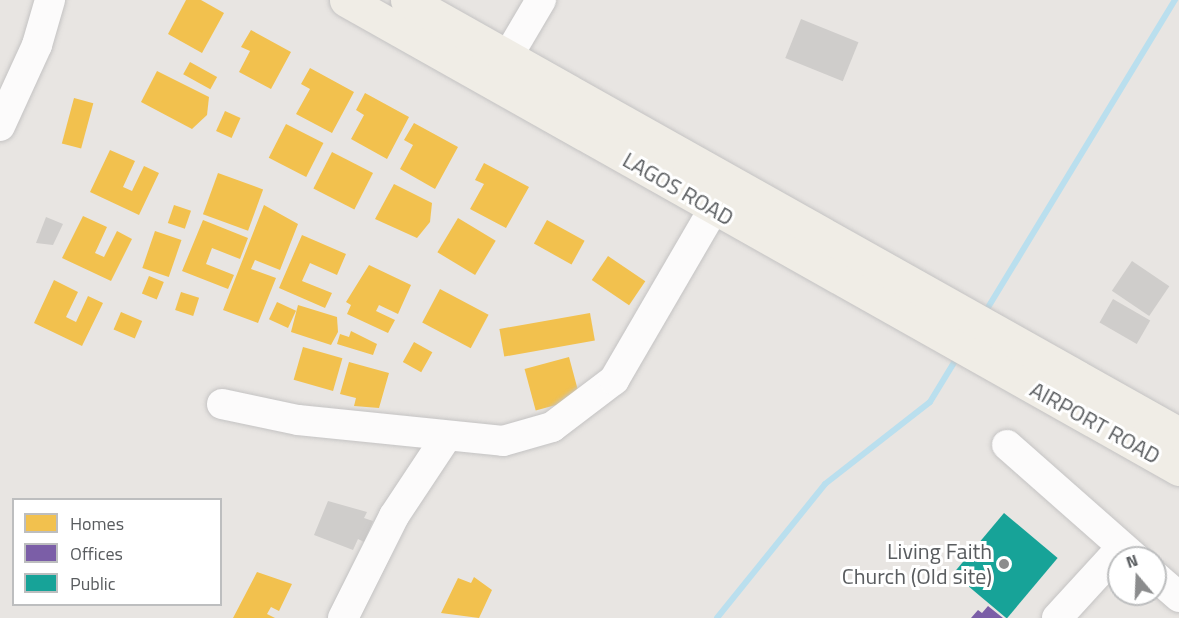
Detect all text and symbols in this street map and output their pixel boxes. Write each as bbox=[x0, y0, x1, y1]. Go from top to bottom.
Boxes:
street label: LAGOS ROAD bbox=[618, 147, 738, 231]
street label: AIRPORT ROAD bbox=[1025, 376, 1165, 470]
legend bbox=[12, 498, 222, 606]
text: Homes bbox=[70, 510, 124, 537]
place label: Living Faith Church (Old site) bbox=[842, 538, 992, 590]
text: Offices bbox=[70, 540, 123, 567]
north arrow bbox=[1107, 546, 1167, 606]
text: N bbox=[1123, 548, 1141, 574]
marker: Living Faith Church (Old site) bbox=[997, 557, 1011, 571]
text: Public bbox=[70, 570, 116, 597]

